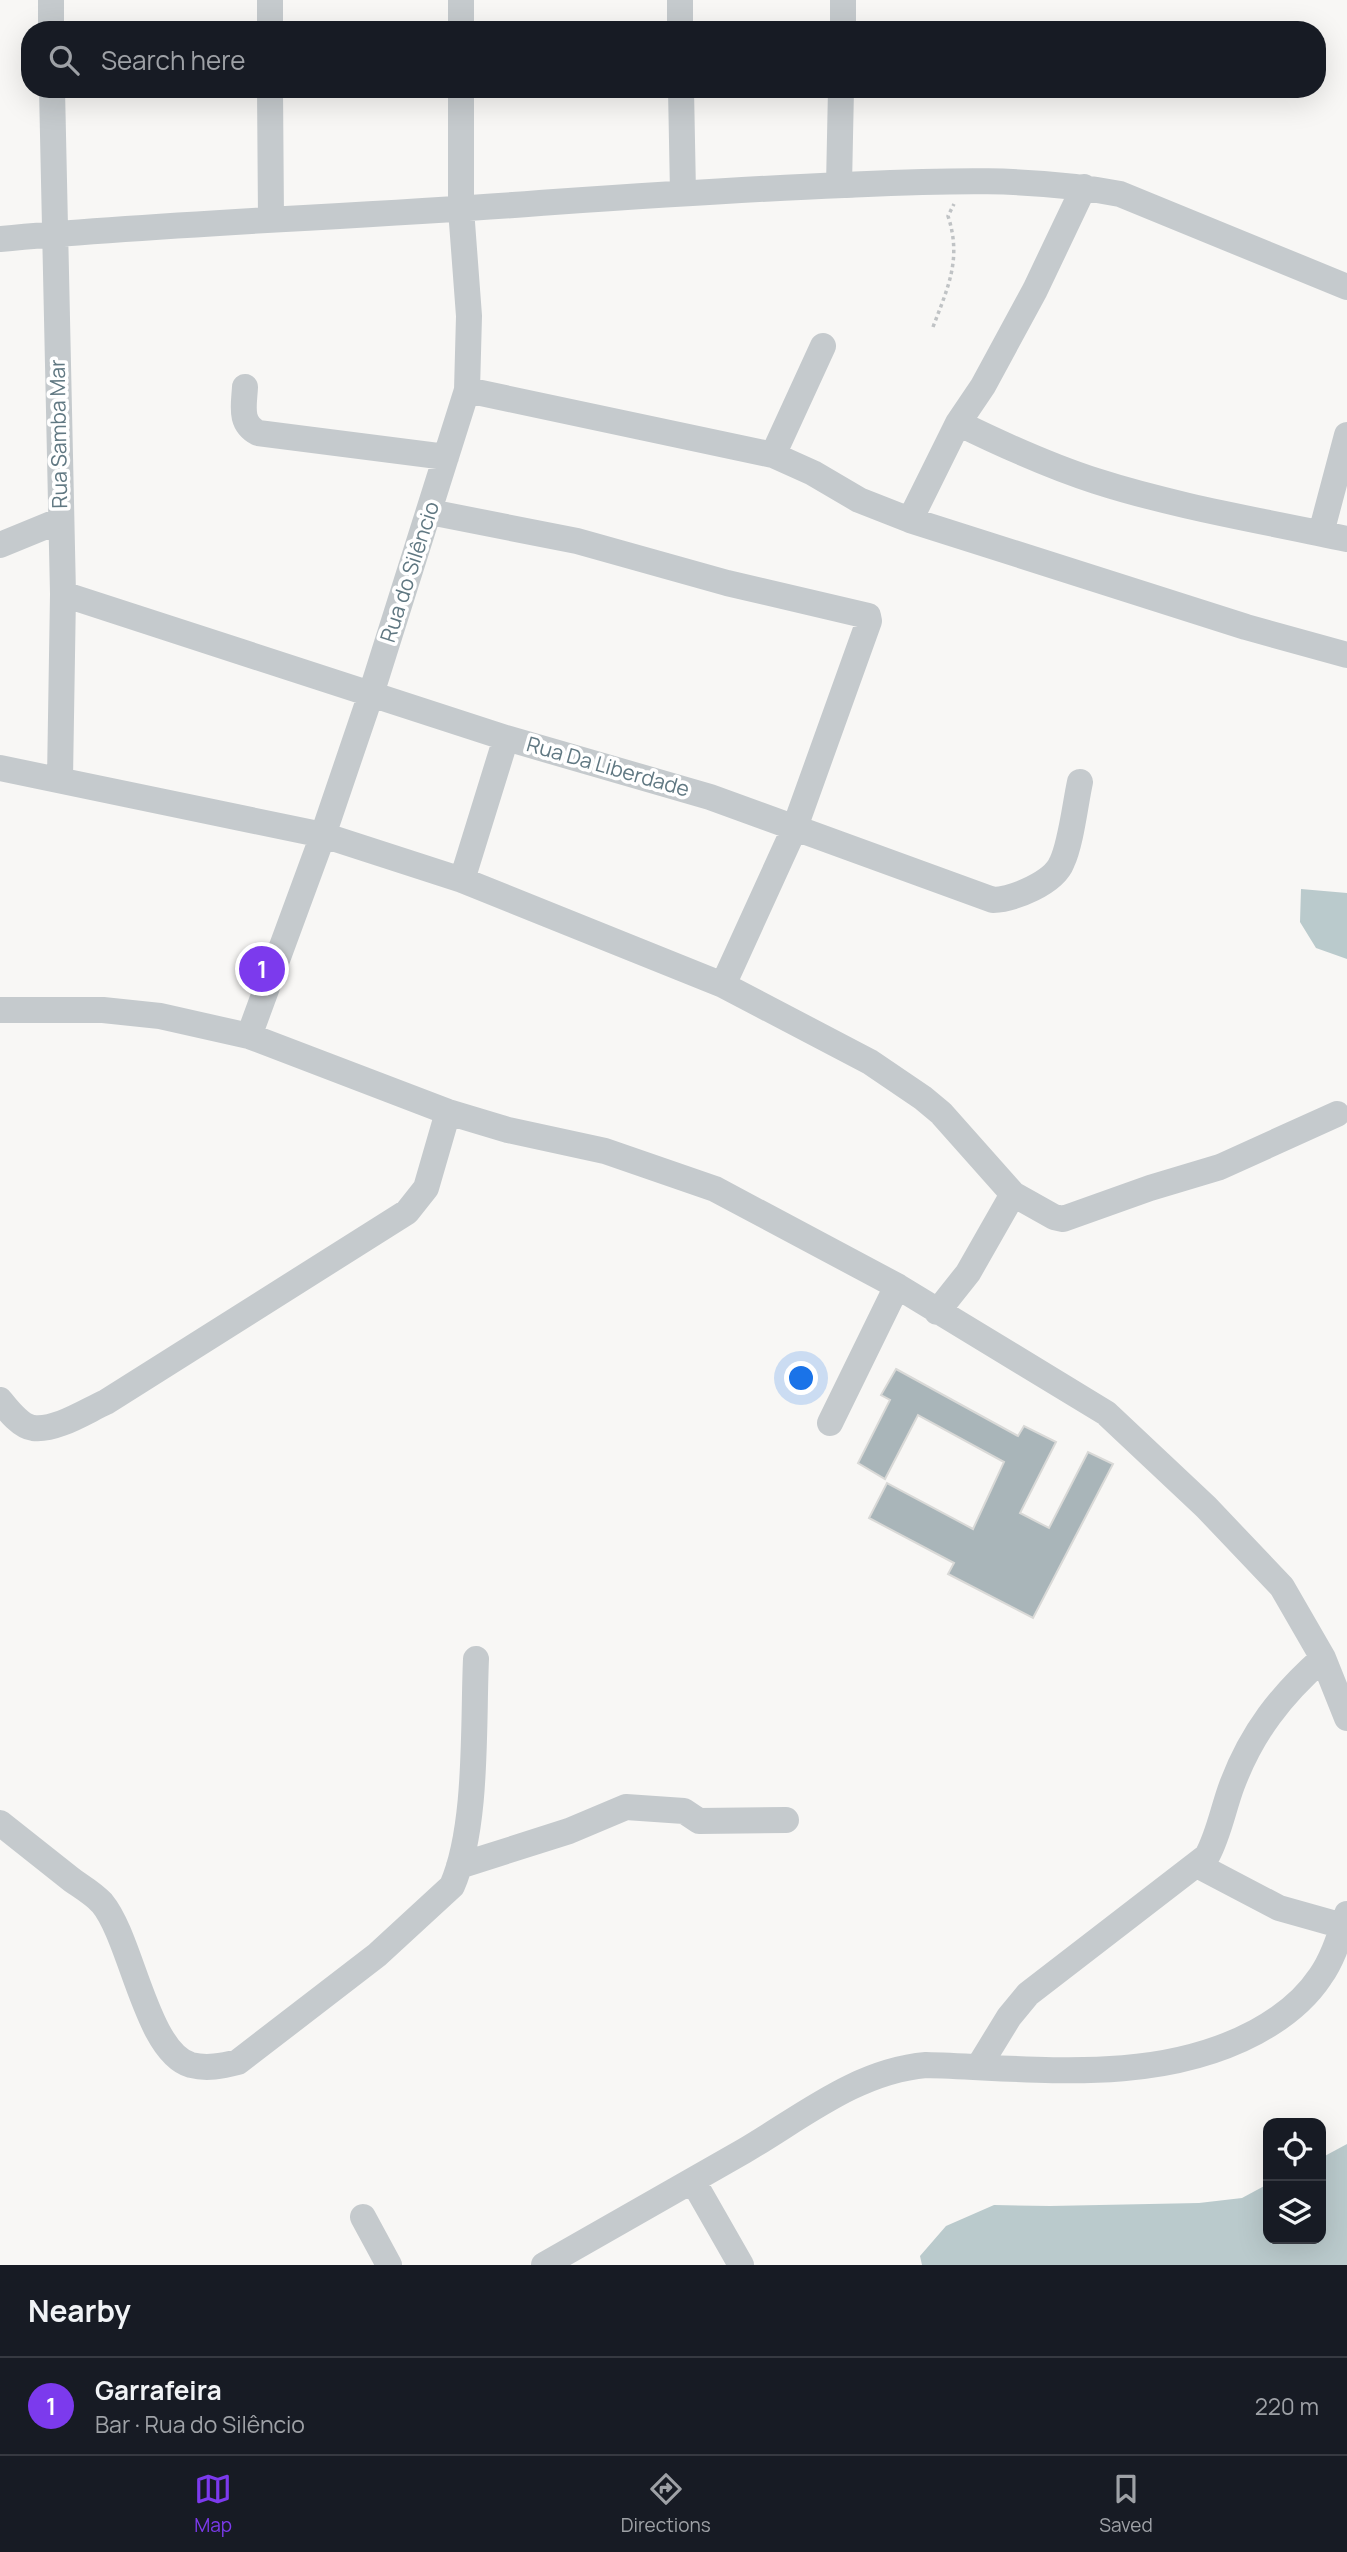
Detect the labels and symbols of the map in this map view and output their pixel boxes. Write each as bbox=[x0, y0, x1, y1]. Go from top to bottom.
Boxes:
street label: Rua Samba Mar bbox=[43, 359, 73, 509]
street label: Rua do Silêncio bbox=[373, 498, 445, 646]
street label: Rua Da Liberdade bbox=[524, 729, 693, 803]
pin: 1 bbox=[239, 943, 285, 995]
your location bbox=[784, 1361, 818, 1395]

